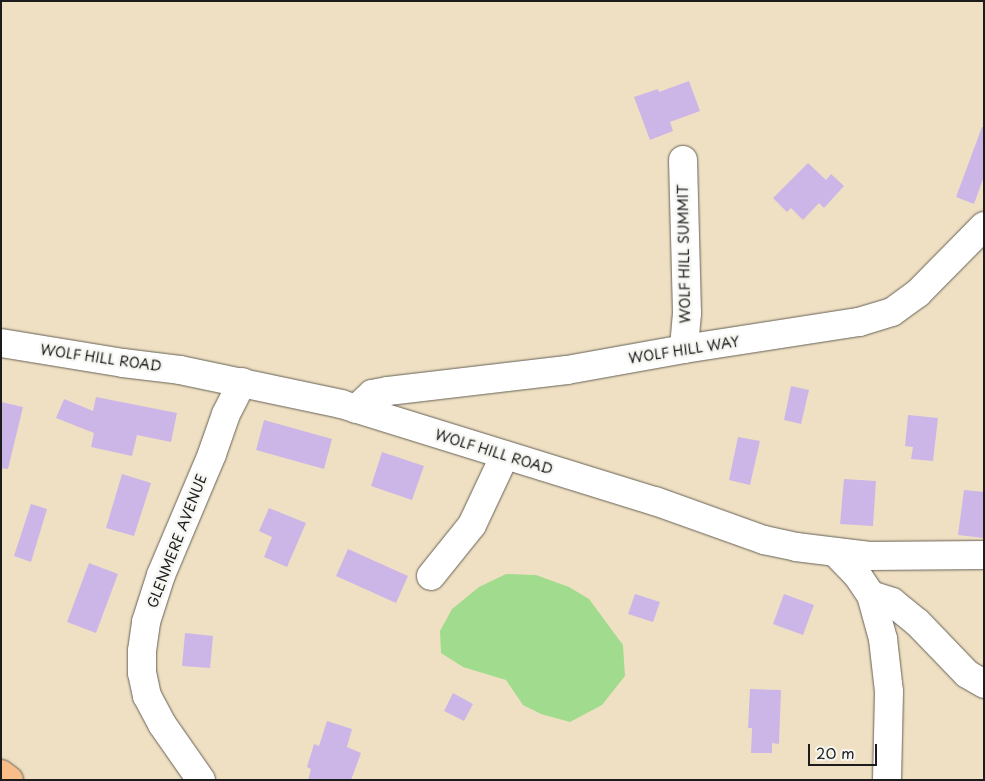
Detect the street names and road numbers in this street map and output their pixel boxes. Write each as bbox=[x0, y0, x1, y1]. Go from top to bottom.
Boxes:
street label: WOLF HILL SUMMIT bbox=[674, 183, 694, 325]
street label: WOLF HILL WAY bbox=[626, 333, 742, 367]
street label: WOLF HILL ROAD bbox=[38, 341, 164, 375]
street label: WOLF HILL ROAD bbox=[432, 426, 556, 478]
street label: GLENMERE AVENUE bbox=[144, 471, 210, 611]

